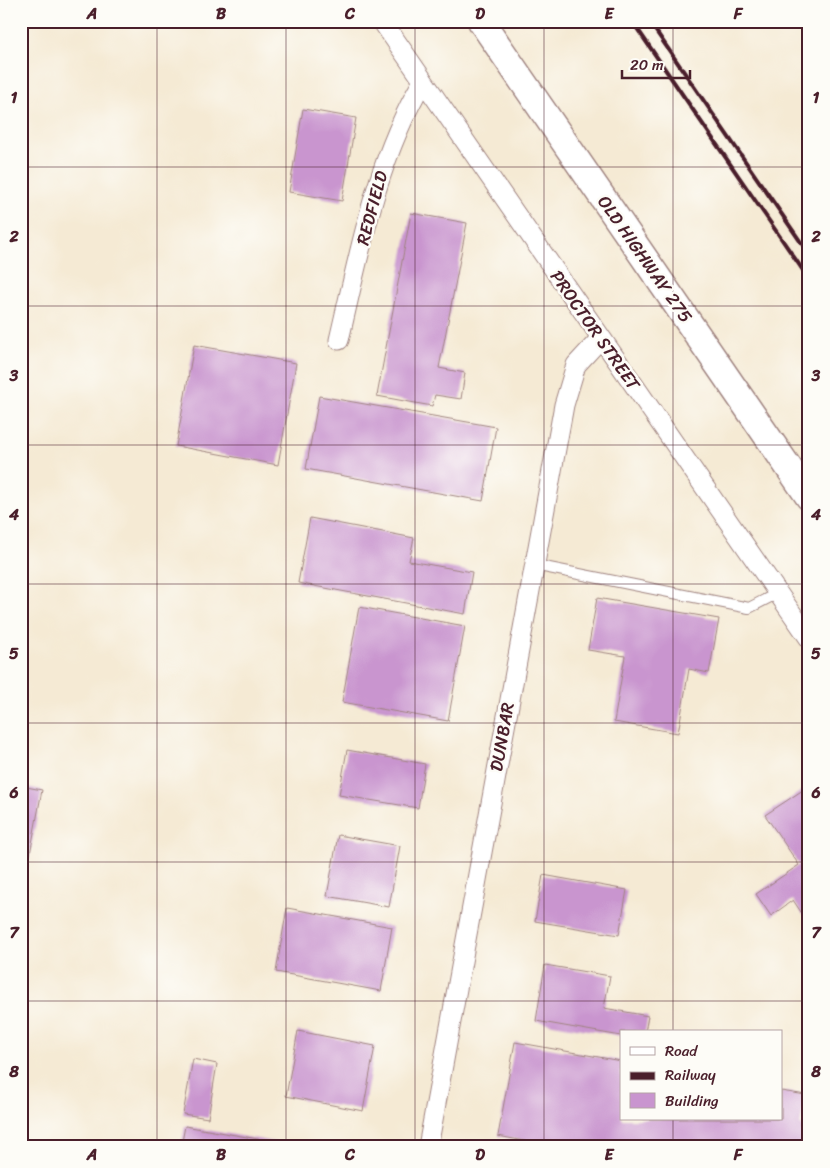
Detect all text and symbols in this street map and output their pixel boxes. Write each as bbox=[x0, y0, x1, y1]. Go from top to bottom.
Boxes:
text: A bbox=[86, 0, 97, 28]
text: B bbox=[216, 0, 227, 28]
text: C bbox=[344, 0, 356, 28]
text: D bbox=[475, 0, 485, 28]
text: E bbox=[605, 0, 615, 28]
text: F bbox=[733, 0, 744, 28]
scale bar bbox=[622, 48, 690, 80]
text: 20 m bbox=[630, 52, 664, 78]
text: 1 bbox=[11, 83, 18, 112]
text: 1 bbox=[813, 83, 820, 112]
street label: REDFIELD bbox=[347, 167, 397, 249]
street label: OLD HIGHWAY 275 bbox=[589, 188, 701, 330]
text: 2 bbox=[8, 222, 19, 251]
text: 2 bbox=[810, 222, 821, 251]
street label: PROCTOR STREET bbox=[541, 263, 649, 398]
text: 3 bbox=[9, 361, 19, 390]
text: 3 bbox=[811, 361, 821, 390]
text: 4 bbox=[8, 500, 19, 529]
text: 4 bbox=[810, 500, 821, 529]
text: 5 bbox=[9, 639, 19, 668]
text: 5 bbox=[811, 639, 821, 668]
street label: DUNBAR bbox=[480, 700, 524, 774]
text: 6 bbox=[8, 778, 19, 807]
text: 6 bbox=[810, 778, 821, 807]
text: 7 bbox=[9, 918, 20, 947]
text: 7 bbox=[811, 918, 822, 947]
legend bbox=[620, 1030, 782, 1120]
text: Road bbox=[665, 1038, 698, 1064]
text: 8 bbox=[8, 1057, 19, 1086]
text: 8 bbox=[810, 1057, 821, 1086]
text: Railway bbox=[665, 1062, 716, 1088]
text: Building bbox=[665, 1088, 719, 1114]
text: A bbox=[86, 1140, 97, 1168]
text: B bbox=[216, 1140, 227, 1168]
text: C bbox=[344, 1140, 356, 1168]
text: D bbox=[475, 1140, 485, 1168]
text: E bbox=[605, 1140, 615, 1168]
text: F bbox=[733, 1140, 744, 1168]

